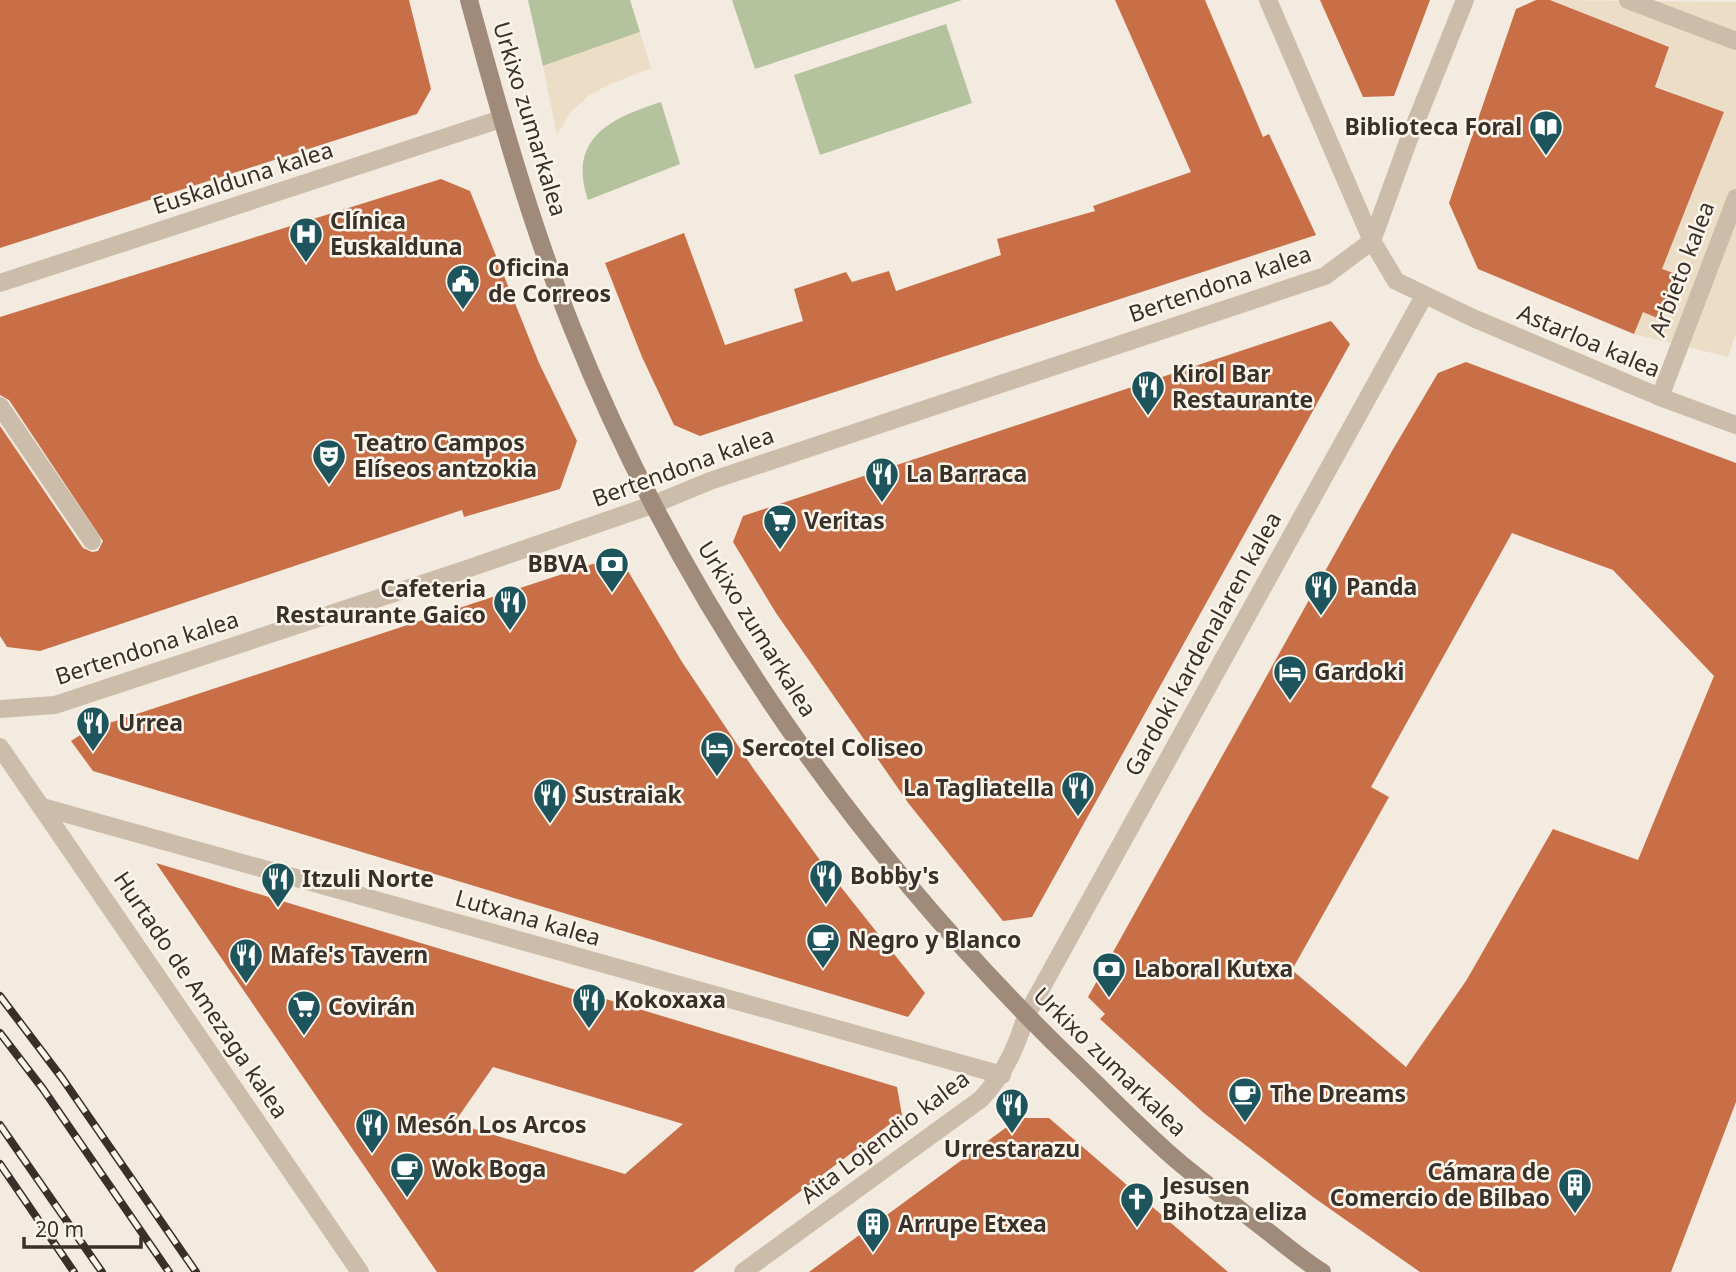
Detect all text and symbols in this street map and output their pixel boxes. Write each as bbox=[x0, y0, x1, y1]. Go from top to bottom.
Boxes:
street label: Urkixo zumarkalea bbox=[486, 17, 576, 220]
library icon: Biblioteca Foral bbox=[1527, 108, 1565, 157]
place label: Biblioteca Foral bbox=[1344, 110, 1522, 142]
street label: Euskalduna kalea bbox=[149, 133, 337, 221]
street label: Arbieto kalea bbox=[1641, 196, 1722, 341]
place label: Clínica Euskalduna bbox=[330, 204, 462, 262]
hospital icon: Clínica Euskalduna bbox=[287, 215, 325, 264]
street label: Bertendona kalea bbox=[1124, 237, 1315, 329]
place label: Oficina de Correos bbox=[488, 251, 611, 309]
public building icon: Oficina de Correos bbox=[444, 262, 482, 311]
street label: Astarloa kalea bbox=[1513, 296, 1666, 385]
place label: Kirol Bar Restaurante bbox=[1172, 357, 1313, 415]
restaurant icon: Kirol Bar Restaurante bbox=[1129, 368, 1167, 417]
street label: Bertendona kalea bbox=[587, 418, 778, 514]
place label: Teatro Campos Elíseos antzokia bbox=[354, 426, 537, 484]
theatre icon: Teatro Campos Elíseos antzokia bbox=[310, 437, 348, 486]
restaurant icon: La Barraca bbox=[863, 455, 901, 504]
place label: La Barraca bbox=[906, 457, 1027, 489]
supermarket icon: Veritas bbox=[761, 502, 799, 551]
place label: Veritas bbox=[804, 504, 885, 536]
street label: Gardoki kardenalaren kalea bbox=[1116, 506, 1288, 781]
street label: Urkixo zumarkalea bbox=[691, 534, 825, 723]
bank icon: BBVA bbox=[593, 545, 631, 594]
place label: BBVA bbox=[527, 547, 588, 579]
restaurant icon: Panda bbox=[1302, 568, 1340, 617]
place label: Panda bbox=[1346, 570, 1417, 602]
place label: Cafeteria Restaurante Gaico bbox=[275, 572, 486, 630]
restaurant icon: Cafeteria Restaurante Gaico bbox=[491, 583, 529, 632]
street label: Bertendona kalea bbox=[51, 602, 242, 692]
hotel icon: Gardoki bbox=[1271, 653, 1309, 702]
place label: Gardoki bbox=[1314, 655, 1404, 687]
restaurant icon: Urrea bbox=[74, 704, 112, 753]
place label: Urrea bbox=[118, 706, 183, 738]
hotel icon: Sercotel Coliseo bbox=[698, 729, 736, 778]
place label: Sercotel Coliseo bbox=[742, 731, 924, 763]
restaurant icon: La Tagliatella bbox=[1059, 769, 1097, 818]
place label: La Tagliatella bbox=[903, 771, 1054, 803]
restaurant icon: Sustraiak bbox=[531, 776, 569, 825]
place label: Sustraiak bbox=[574, 778, 682, 810]
restaurant icon: Bobby's bbox=[807, 857, 845, 906]
place label: Bobby's bbox=[850, 859, 939, 891]
restaurant icon: Itzuli Norte bbox=[259, 860, 297, 909]
place label: Itzuli Norte bbox=[302, 862, 434, 894]
street label: Hurtado de Amezaga kalea bbox=[107, 865, 297, 1124]
street label: Lutxana kalea bbox=[452, 881, 605, 953]
cafe icon: Negro y Blanco bbox=[804, 921, 842, 970]
place label: Negro y Blanco bbox=[848, 923, 1021, 955]
restaurant icon: Mafe's Tavern bbox=[227, 936, 265, 985]
place label: Mafe's Tavern bbox=[270, 938, 428, 970]
bank icon: Laboral Kutxa bbox=[1090, 950, 1128, 999]
place label: Laboral Kutxa bbox=[1134, 952, 1293, 984]
street label: Urkixo zumarkalea bbox=[1027, 980, 1194, 1143]
restaurant icon: Kokoxaxa bbox=[570, 981, 608, 1030]
place label: Kokoxaxa bbox=[614, 983, 726, 1015]
supermarket icon: Covirán bbox=[285, 988, 323, 1037]
place label: Covirán bbox=[328, 990, 415, 1022]
street label: Aita Lojendio kalea bbox=[793, 1062, 975, 1210]
cafe icon: The Dreams bbox=[1226, 1075, 1264, 1124]
place label: The Dreams bbox=[1270, 1077, 1406, 1109]
restaurant icon: Urrestarazu bbox=[993, 1086, 1031, 1135]
restaurant icon: Mesón Los Arcos bbox=[353, 1106, 391, 1155]
place label: Mesón Los Arcos bbox=[396, 1108, 587, 1140]
place label: Urrestarazu bbox=[944, 1132, 1080, 1164]
cafe icon: Wok Boga bbox=[388, 1150, 426, 1199]
place label: Wok Boga bbox=[432, 1152, 546, 1184]
place label: Cámara de Comercio de Bilbao bbox=[1330, 1155, 1550, 1213]
building icon: Cámara de Comercio de Bilbao bbox=[1556, 1166, 1594, 1215]
place label: Jesusen Bihotza eliza bbox=[1160, 1169, 1307, 1227]
church icon: Jesusen Bihotza eliza bbox=[1118, 1180, 1156, 1229]
building icon: Arrupe Etxea bbox=[854, 1205, 892, 1254]
scale bar bbox=[24, 1206, 142, 1250]
place label: Arrupe Etxea bbox=[898, 1207, 1047, 1239]
text: 20 m bbox=[35, 1215, 84, 1243]

